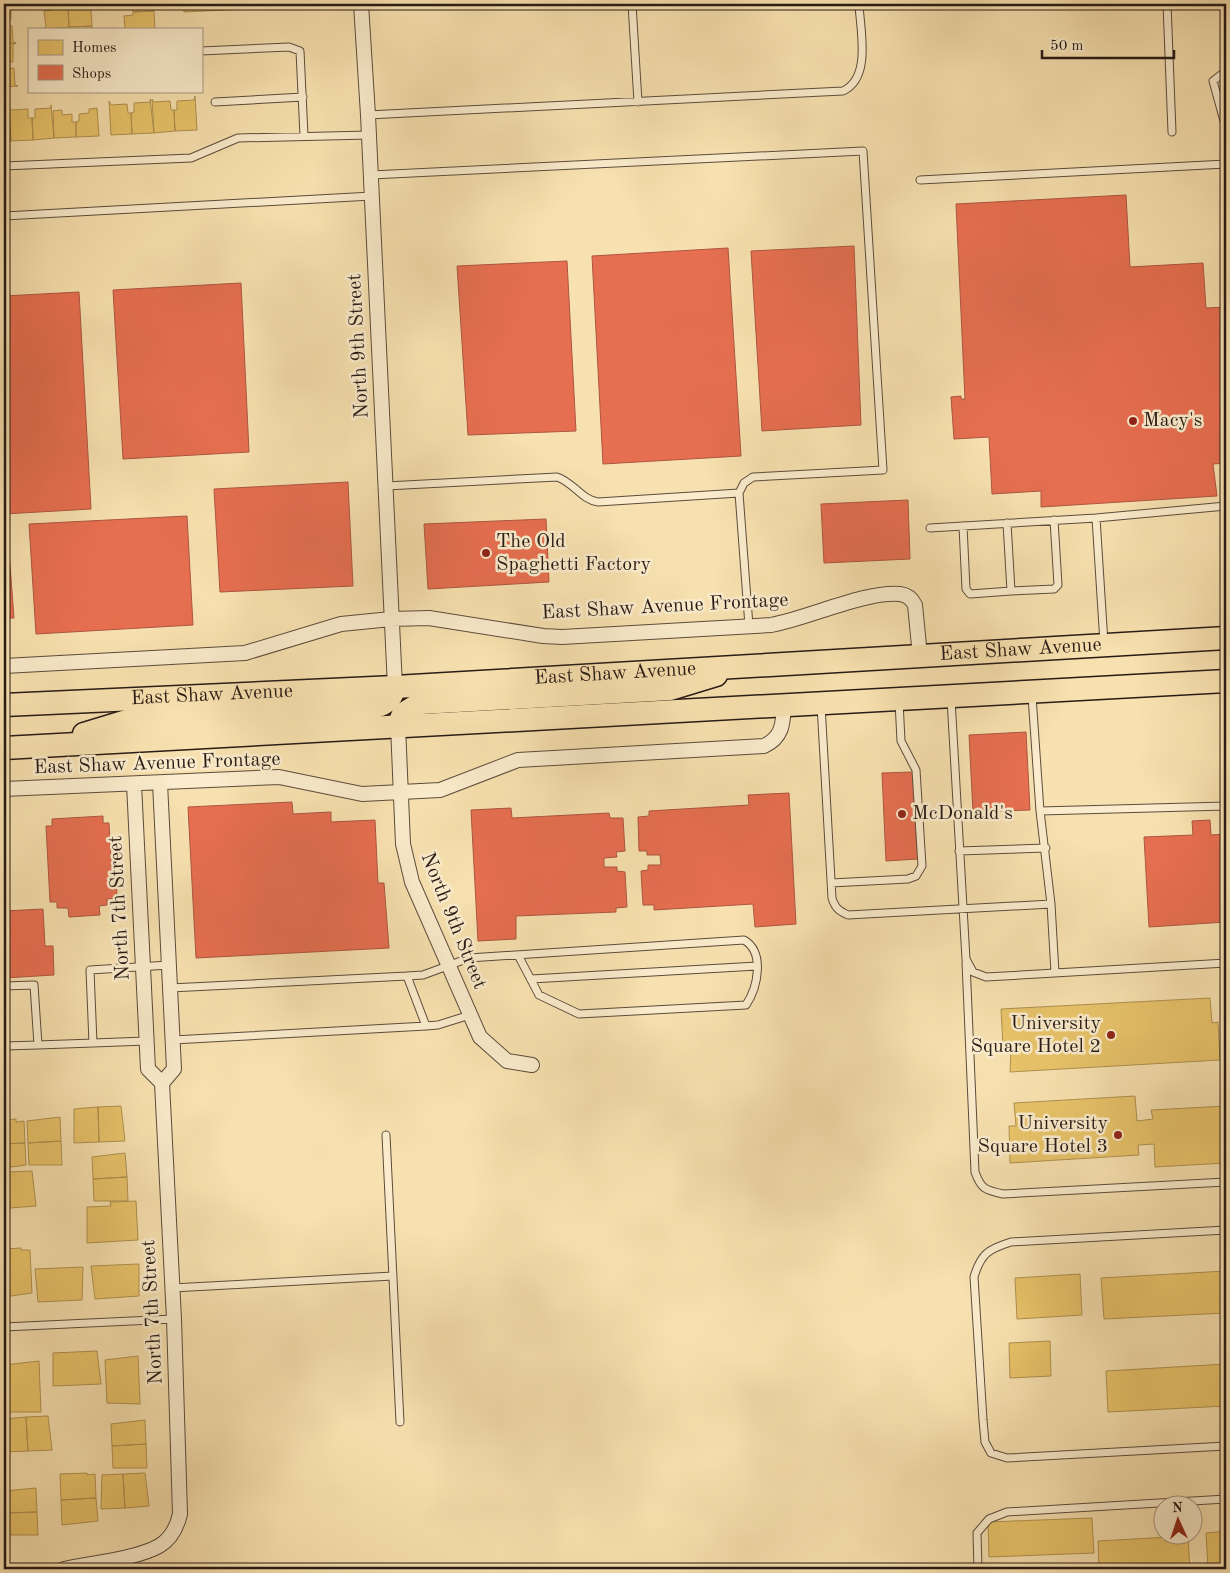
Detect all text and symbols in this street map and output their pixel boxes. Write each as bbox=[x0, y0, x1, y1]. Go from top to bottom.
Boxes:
legend bbox=[28, 28, 202, 92]
scale bar bbox=[1042, 28, 1175, 60]
text: 50 m bbox=[1050, 39, 1084, 54]
text: Homes bbox=[72, 41, 117, 56]
text: Shops bbox=[72, 67, 111, 82]
street label: North 9th Street bbox=[345, 273, 373, 419]
place label: Macy's bbox=[1143, 411, 1202, 431]
marker: Macy's bbox=[1127, 415, 1139, 427]
place label: The Old Spaghetti Factory bbox=[496, 532, 651, 575]
marker: The Old Spaghetti Factory bbox=[480, 547, 492, 559]
street label: East Shaw Avenue Frontage bbox=[541, 591, 789, 623]
street label: East Shaw Avenue bbox=[939, 635, 1102, 665]
street label: East Shaw Avenue bbox=[534, 659, 697, 689]
street label: East Shaw Avenue bbox=[130, 682, 293, 709]
street label: East Shaw Avenue Frontage bbox=[33, 750, 281, 778]
place label: McDonald's bbox=[912, 804, 1013, 824]
marker: McDonald's bbox=[896, 808, 908, 820]
street label: North 7th Street bbox=[106, 835, 134, 981]
street label: North 9th Street bbox=[417, 850, 489, 992]
place label: University Square Hotel 2 bbox=[971, 1014, 1101, 1057]
marker: University Square Hotel 2 bbox=[1105, 1029, 1117, 1041]
place label: University Square Hotel 3 bbox=[978, 1114, 1108, 1157]
marker: University Square Hotel 3 bbox=[1112, 1129, 1124, 1141]
street label: North 7th Street bbox=[139, 1239, 167, 1385]
north arrow bbox=[1152, 1496, 1202, 1546]
text: N bbox=[1172, 1501, 1183, 1515]

